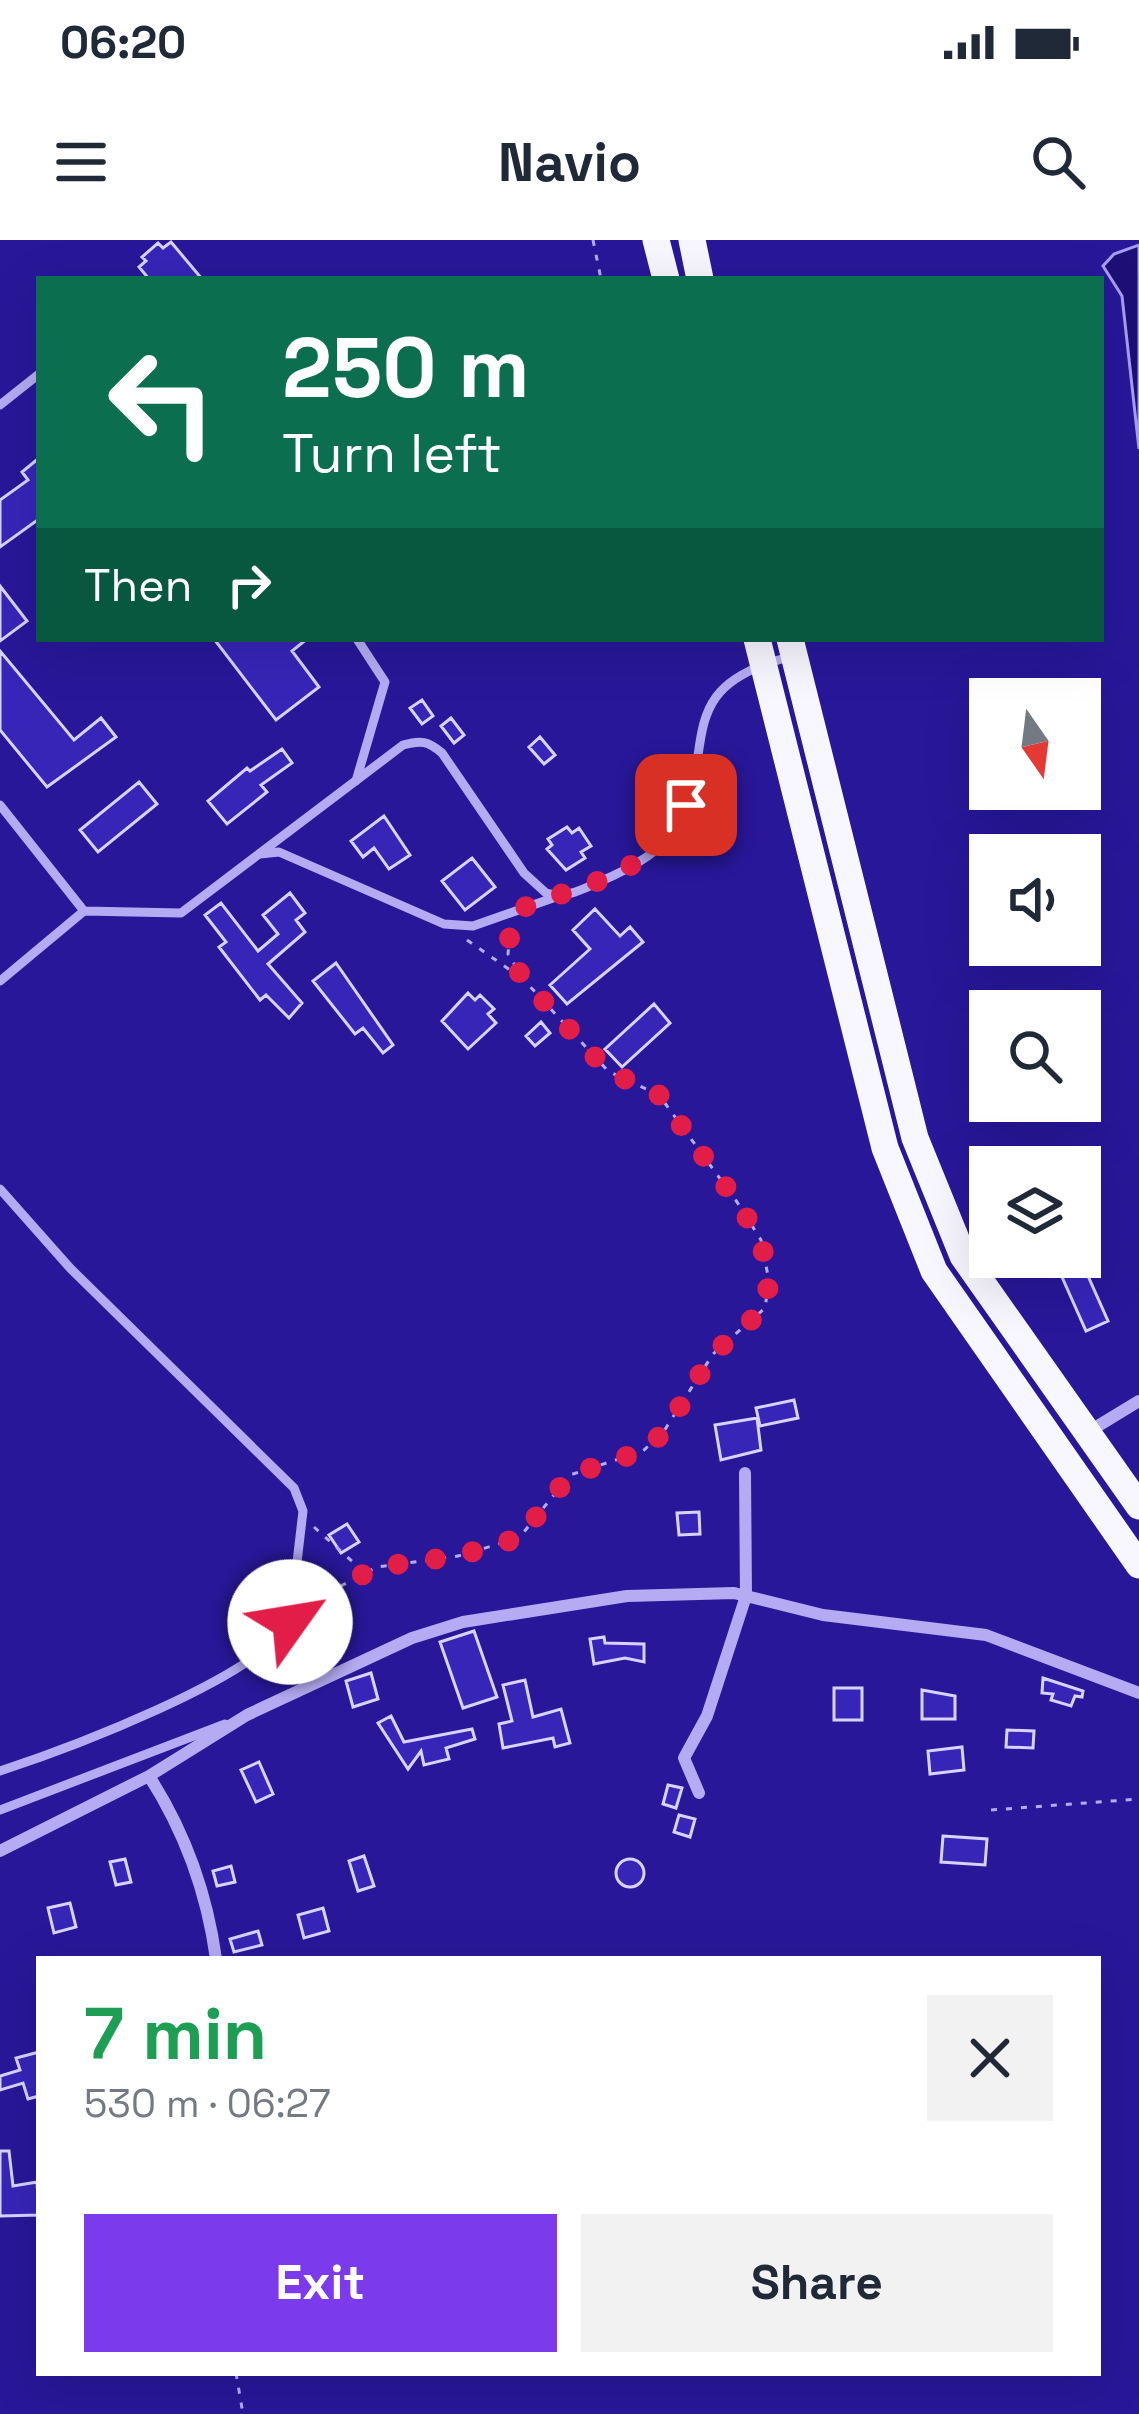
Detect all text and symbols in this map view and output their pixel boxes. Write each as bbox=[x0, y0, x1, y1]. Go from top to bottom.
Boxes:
text: 06:20 bbox=[60, 14, 186, 71]
text: Navio bbox=[498, 128, 641, 197]
icon: menu bbox=[48, 129, 114, 195]
icon: search bbox=[1025, 129, 1091, 195]
text: 250 m bbox=[282, 314, 530, 422]
icon: left bbox=[84, 324, 240, 480]
text: Turn left bbox=[282, 419, 502, 488]
icon: right bbox=[216, 552, 282, 618]
text: Then bbox=[84, 557, 192, 614]
north arrow bbox=[969, 678, 1101, 810]
map controls bbox=[969, 678, 1101, 1278]
pin bbox=[635, 754, 737, 856]
icon: arrive bbox=[653, 772, 719, 838]
button: sound bbox=[969, 834, 1101, 966]
button: search bbox=[969, 990, 1101, 1122]
button: layers bbox=[969, 1146, 1101, 1278]
position arrow bbox=[227, 1559, 353, 1685]
text: 7 min bbox=[84, 1988, 267, 2080]
button: close bbox=[927, 1995, 1053, 2121]
text: 530 m · 06:27 bbox=[84, 2079, 331, 2128]
button: Exit bbox=[84, 2214, 557, 2352]
button: Share bbox=[581, 2214, 1053, 2352]

